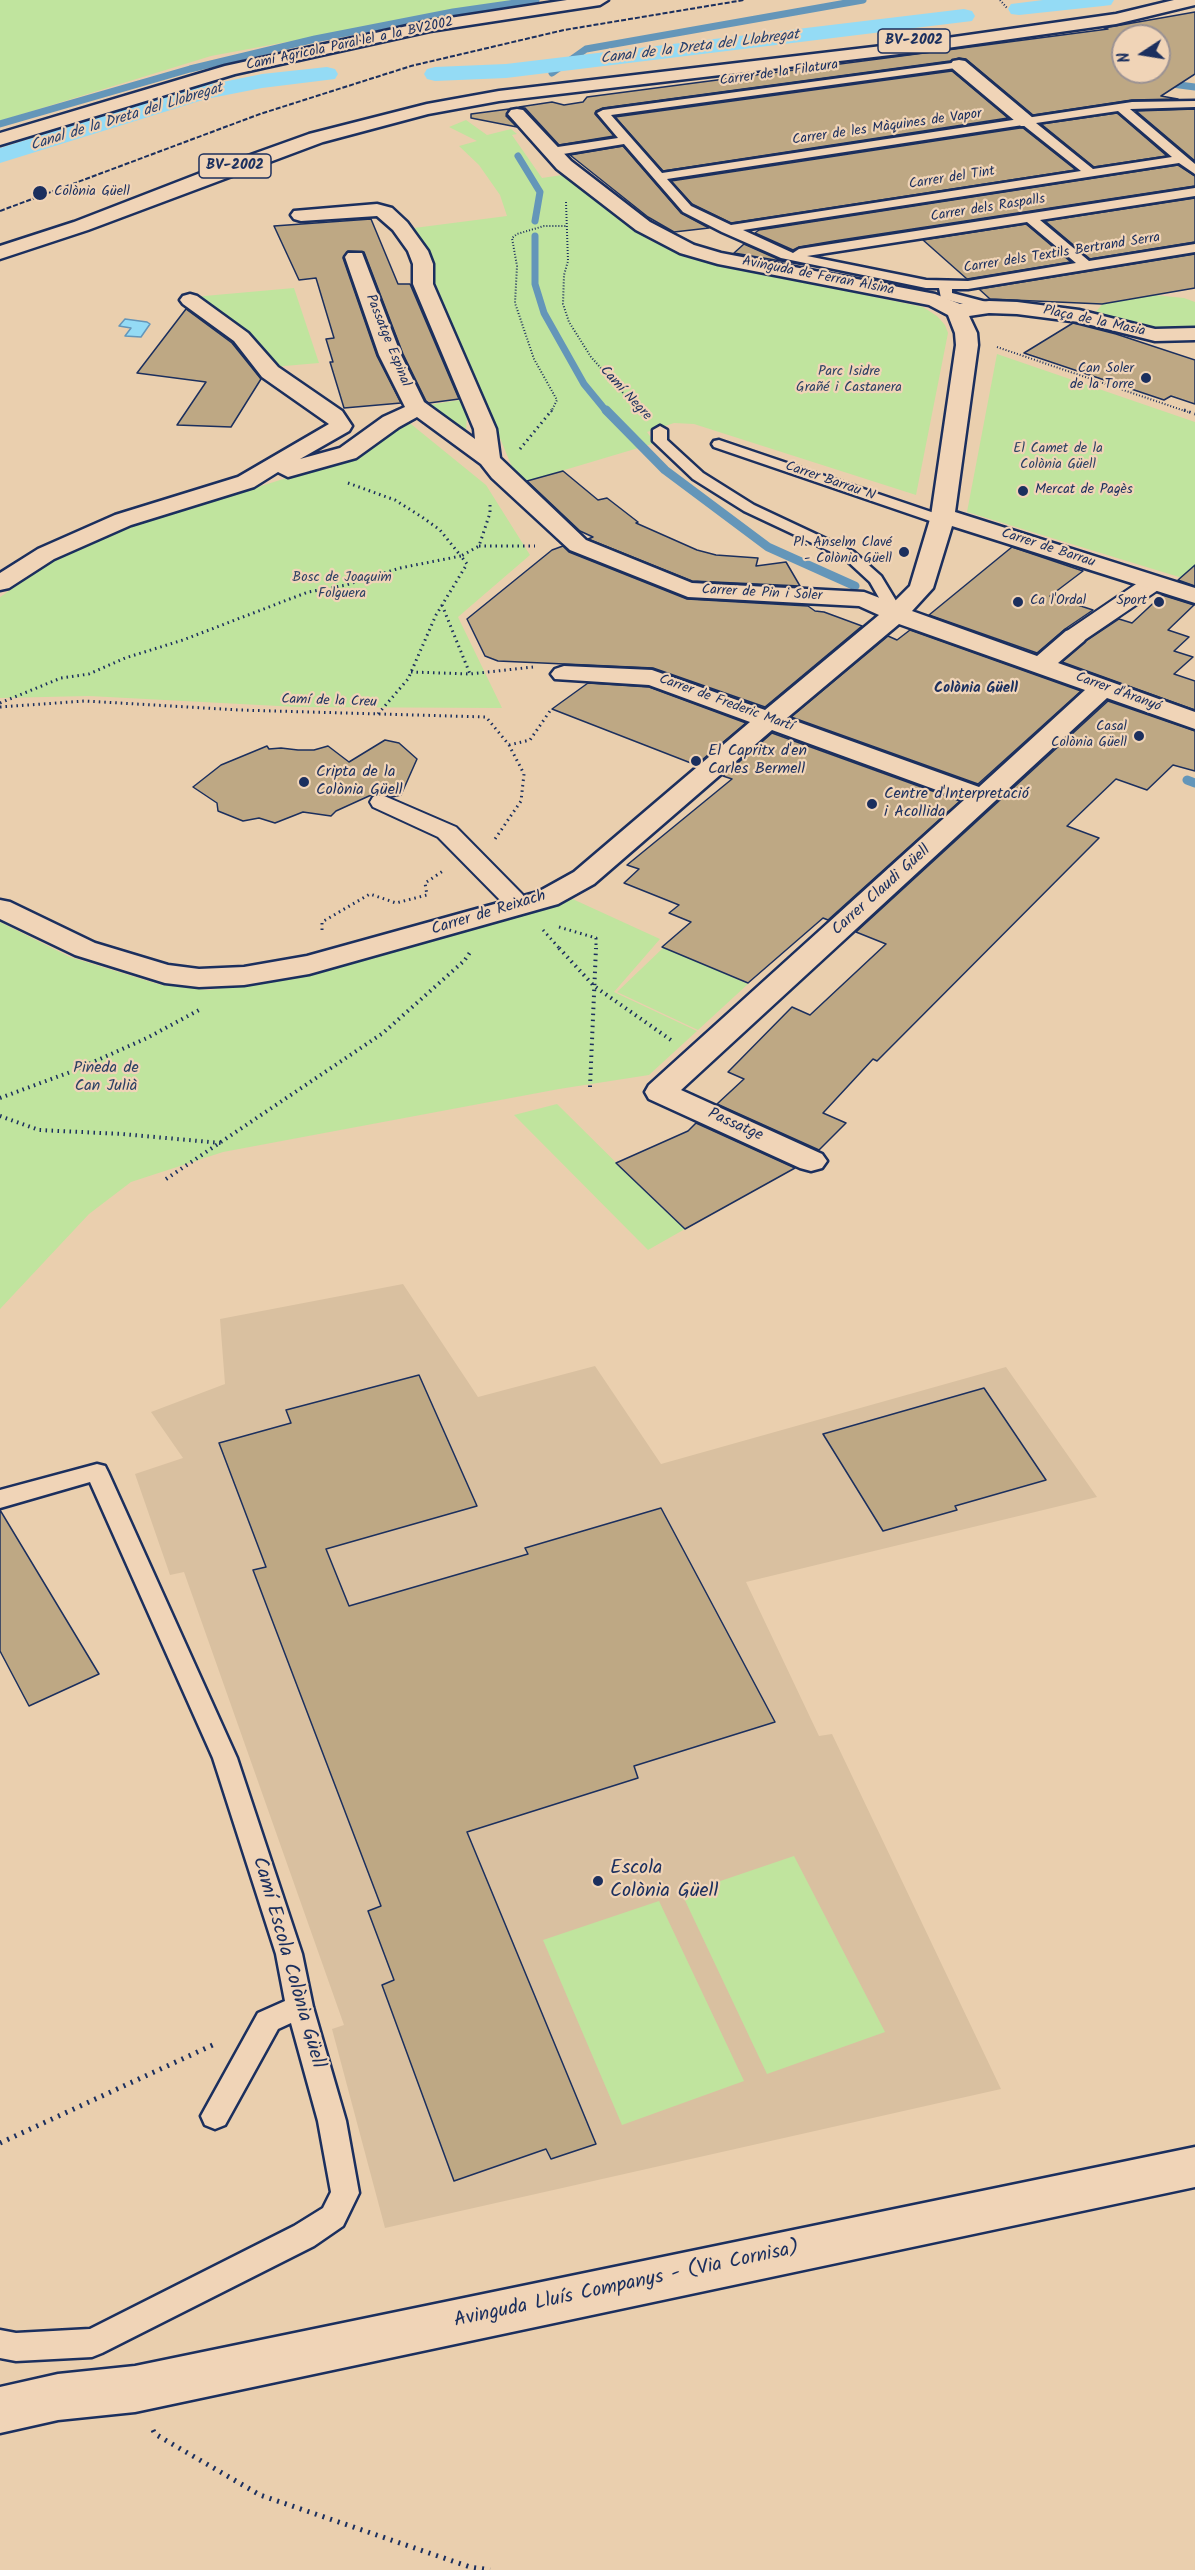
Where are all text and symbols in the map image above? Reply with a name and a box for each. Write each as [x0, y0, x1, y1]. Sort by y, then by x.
street label: Camí Agricola Paral·lel a la BV2002 [245, 15, 455, 75]
north arrow [1111, 24, 1171, 84]
water label: Canal de la Dreta del Llobregat [600, 27, 800, 69]
road number: BV-2002 [878, 29, 950, 53]
text: N [1112, 50, 1138, 65]
street label: Carrer de la Filatura [719, 57, 839, 91]
water label: Canal de la Dreta del Llobregat [29, 80, 225, 156]
street label: Carrer de les Màquines de Vapor [791, 106, 983, 150]
road number: BV-2002 [199, 154, 271, 178]
street label: Carrer del Tint [908, 164, 996, 194]
marker: Colònia Güell [31, 184, 49, 202]
place label: Colònia Güell [54, 185, 130, 201]
street label: Carrer dels Raspalls [929, 192, 1047, 226]
street label: Carrer dels Textils Bertrand Serra [963, 230, 1161, 278]
street label: Avinguda de Ferran Alsina [741, 254, 895, 300]
street label: Passatge Espinal [361, 292, 413, 390]
street label: Plaça de la Masia [1041, 303, 1147, 341]
place label: Can Soler de la Torre [1070, 362, 1134, 394]
street label: Camí Negre [596, 363, 654, 425]
park label: Parc Isidre Grañé i Castanera [796, 365, 902, 398]
marker: Can Soler de la Torre [1139, 371, 1153, 385]
park label: El Camet de la Colònia Güell [1013, 442, 1103, 474]
street label: Carrer Barrau N [783, 459, 877, 505]
place label: Mercat de Pagès [1035, 483, 1133, 499]
marker: Mercat de Pagès [1016, 484, 1030, 498]
street label: Carrer de Barrau [999, 526, 1097, 572]
place label: Pl. Anselm Clavé - Colònia Güell [793, 536, 892, 568]
marker: Pl. Anselm Clavé - Colònia Güell [897, 545, 911, 559]
park label: Bosc de Joaquim Folguera [292, 571, 392, 604]
street label: Carrer de Pin i Soler [701, 582, 823, 606]
place label: Ca l'Ordal [1030, 594, 1086, 610]
place label: Sport [1116, 594, 1147, 610]
marker: Ca l'Ordal [1011, 595, 1025, 609]
marker: Sport [1152, 595, 1166, 609]
street label: Carrer d'Aranyó [1073, 670, 1163, 716]
street label: Carrer de Frederic Martí [656, 672, 796, 736]
district label: Colònia Güell [934, 680, 1018, 698]
street label: Camí de la Creu [281, 692, 377, 712]
place label: Casal Colònia Güell [1051, 720, 1127, 752]
marker: Casal Colònia Güell [1132, 729, 1146, 743]
place label: El Capritx d'en Carles Bermell [708, 742, 807, 780]
marker: El Capritx d'en Carles Bermell [689, 754, 703, 768]
place label: Cripta de la Colònia Güell [316, 763, 403, 801]
marker: Cripta de la Colònia Güell [297, 775, 311, 789]
place label: Centre d'Interpretació i Acollida [884, 785, 1029, 823]
marker: Centre d'Interpretació i Acollida [865, 797, 879, 811]
street label: Carrer Claudi Güell [829, 842, 935, 940]
street label: Carrer de Reixach [429, 887, 549, 941]
park label: Pineda de Can Julià [73, 1059, 139, 1097]
street label: Passatge [704, 1105, 766, 1147]
street label: Camí Escola Colònia Güell [245, 1854, 329, 2072]
place label: Escola Colònia Güell [610, 1858, 718, 1905]
marker: Escola Colònia Güell [591, 1874, 605, 1888]
street label: Avinguda Lluís Companys - (Via Cornisa) [452, 2238, 802, 2334]

